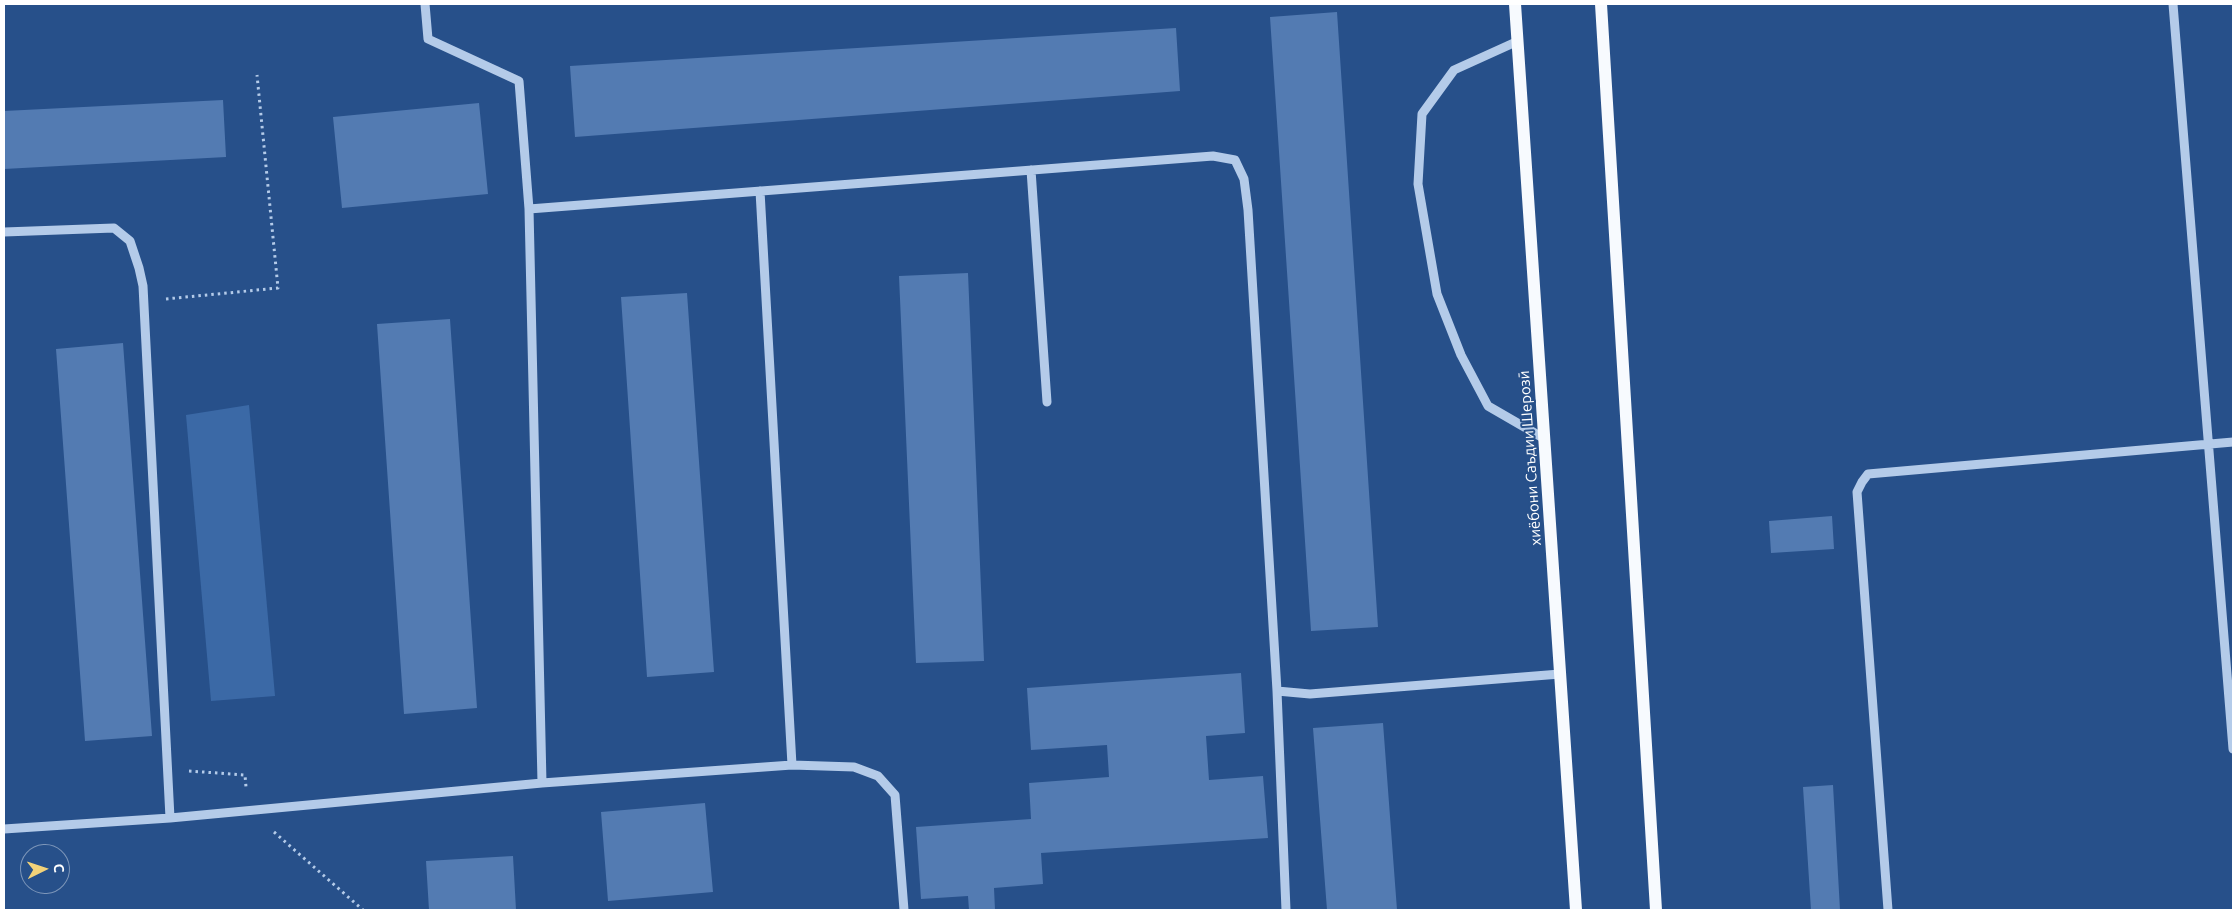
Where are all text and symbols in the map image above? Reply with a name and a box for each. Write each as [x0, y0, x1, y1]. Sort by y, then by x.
street label: хиёбони Саъдии Шерозӣ [1515, 370, 1545, 546]
north arrow [20, 844, 70, 894]
text: С [51, 863, 67, 873]

